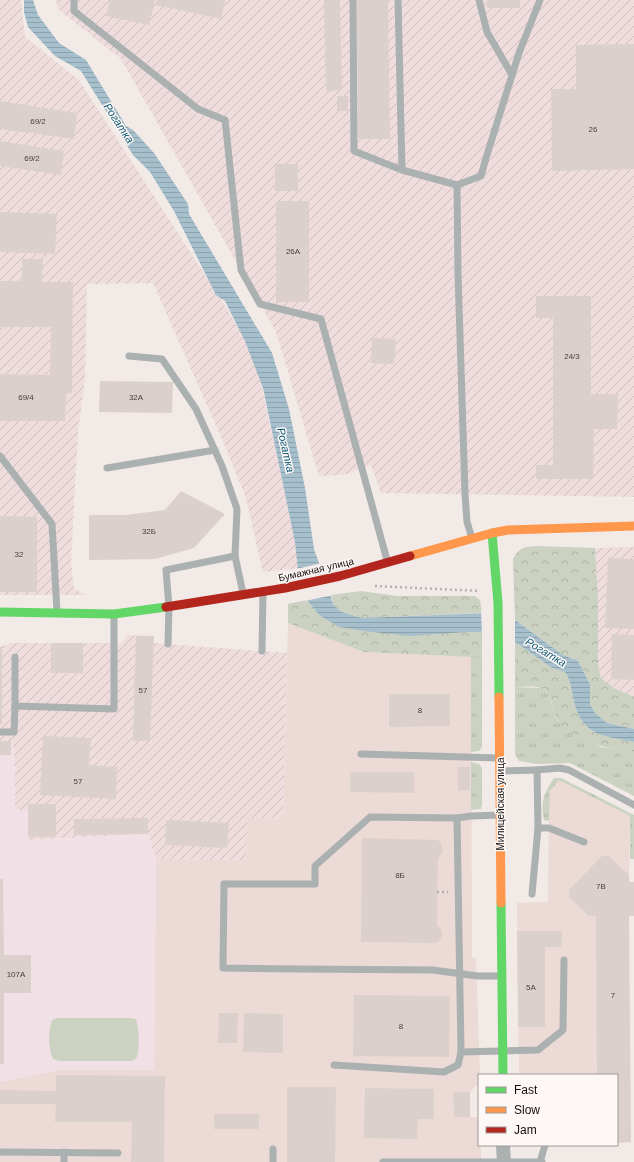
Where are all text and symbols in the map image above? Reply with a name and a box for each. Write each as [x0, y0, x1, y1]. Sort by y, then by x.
water label: Рогатка [102, 101, 136, 145]
house number: 69/2 [30, 117, 46, 126]
house number: 26 [589, 125, 598, 134]
house number: 69/2 [24, 154, 40, 163]
house number: 26А [286, 247, 301, 256]
house number: 24/3 [564, 352, 580, 361]
house number: 69/4 [18, 393, 34, 402]
house number: 32А [129, 393, 144, 402]
water label: Рогатка [275, 427, 297, 473]
house number: 32Б [142, 527, 156, 536]
house number: 32 [15, 550, 24, 559]
street label: Бумажная улица [277, 555, 355, 584]
water label: Рогатка [524, 635, 568, 669]
house number: 57 [139, 686, 148, 695]
house number: 8 [418, 706, 423, 715]
street label: Милицейская улица [495, 757, 506, 850]
house number: 57 [74, 777, 83, 786]
house number: 8Б [395, 871, 405, 880]
house number: 7В [596, 882, 606, 891]
house number: 107А [7, 970, 26, 979]
house number: 5А [526, 983, 537, 992]
house number: 7 [611, 991, 616, 1000]
house number: 8 [399, 1022, 404, 1031]
legend [478, 1074, 618, 1146]
text: Fast [514, 1083, 538, 1097]
text: Slow [514, 1103, 540, 1117]
text: Jam [514, 1123, 537, 1137]

